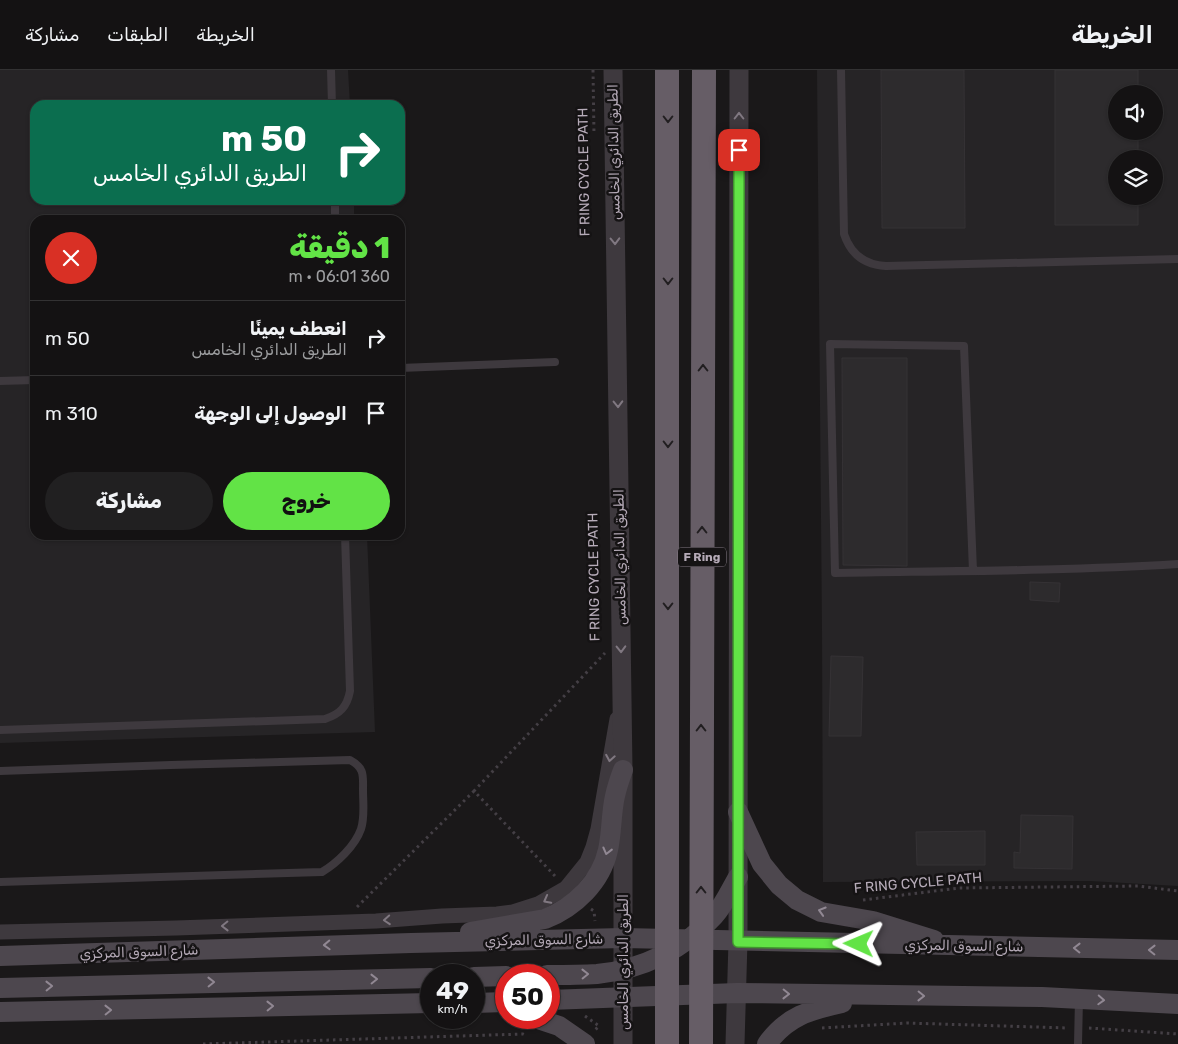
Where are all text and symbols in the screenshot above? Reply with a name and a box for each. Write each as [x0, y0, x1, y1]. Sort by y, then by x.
text: الخريطة [1072, 21, 1153, 49]
text: مشاركة [25, 24, 79, 46]
text: الطبقات [107, 24, 168, 46]
text: الخريطة [196, 24, 255, 46]
street label: الطريق الدائري الخامس [604, 84, 625, 220]
map controls [1108, 85, 1163, 205]
button: sound [1108, 85, 1163, 140]
street label: F RING CYCLE PATH [574, 107, 594, 237]
one-way arrow [734, 111, 744, 119]
one-way arrow [663, 115, 673, 123]
text: 50 m [221, 118, 307, 160]
icon: right [325, 120, 390, 185]
pin [718, 129, 760, 171]
icon: arrive [725, 136, 753, 164]
button: layers [1108, 150, 1163, 205]
text: الطريق الدائري الخامس [93, 160, 307, 187]
text: 1 دقيقة [289, 230, 390, 266]
button: close [45, 232, 97, 284]
one-way arrow [610, 238, 620, 245]
text: 360 m · 06:01 [288, 267, 390, 286]
one-way arrow [663, 278, 673, 285]
text: انعطف يمينًا [250, 317, 347, 340]
icon: right [362, 324, 390, 352]
text: 50 m [45, 327, 90, 350]
text: الطريق الدائري الخامس [191, 340, 347, 359]
one-way arrow [698, 364, 708, 372]
icon: arrive [362, 399, 390, 427]
one-way arrow [613, 400, 623, 408]
text: 310 m [45, 402, 98, 425]
text: الوصول إلى الوجهة [194, 402, 347, 425]
one-way arrow [663, 440, 673, 448]
button: مشاركة [45, 472, 213, 530]
button: خروج [223, 472, 390, 530]
street label: الطريق الدائري الخامس [610, 489, 631, 625]
street label: F RING CYCLE PATH [584, 512, 604, 642]
one-way arrow [697, 526, 707, 534]
road number: F Ring [678, 548, 726, 567]
one-way arrow [663, 602, 673, 610]
one-way arrow [616, 646, 626, 653]
one-way arrow [696, 724, 706, 732]
one-way arrow [605, 754, 615, 762]
one-way arrow [602, 847, 613, 856]
street label: F RING CYCLE PATH [853, 869, 983, 897]
one-way arrow [696, 886, 706, 894]
one-way arrow [544, 894, 553, 904]
street label: الطريق الدائري الخامس [615, 894, 633, 1030]
one-way arrow [818, 906, 826, 916]
one-way arrow [383, 914, 391, 925]
position arrow [832, 917, 884, 969]
one-way arrow [221, 921, 228, 931]
street label: شارع السوق المركزي [484, 930, 604, 952]
street label: شارع السوق المركزي [904, 936, 1024, 958]
one-way arrow [323, 940, 331, 951]
street label: شارع السوق المركزي [79, 941, 199, 965]
one-way arrow [1073, 943, 1081, 953]
one-way arrow [1148, 945, 1156, 955]
speed limit sign: 50 [495, 964, 560, 1029]
one-way arrow [582, 969, 589, 979]
one-way arrow [370, 974, 378, 984]
text: 49 [436, 976, 469, 1005]
one-way arrow [208, 977, 215, 987]
one-way arrow [45, 981, 53, 991]
one-way arrow [782, 989, 790, 999]
one-way arrow [918, 991, 926, 1001]
one-way arrow [1098, 995, 1106, 1006]
one-way arrow [267, 1001, 275, 1011]
text: km/h [438, 1002, 467, 1016]
one-way arrow [104, 1004, 112, 1015]

